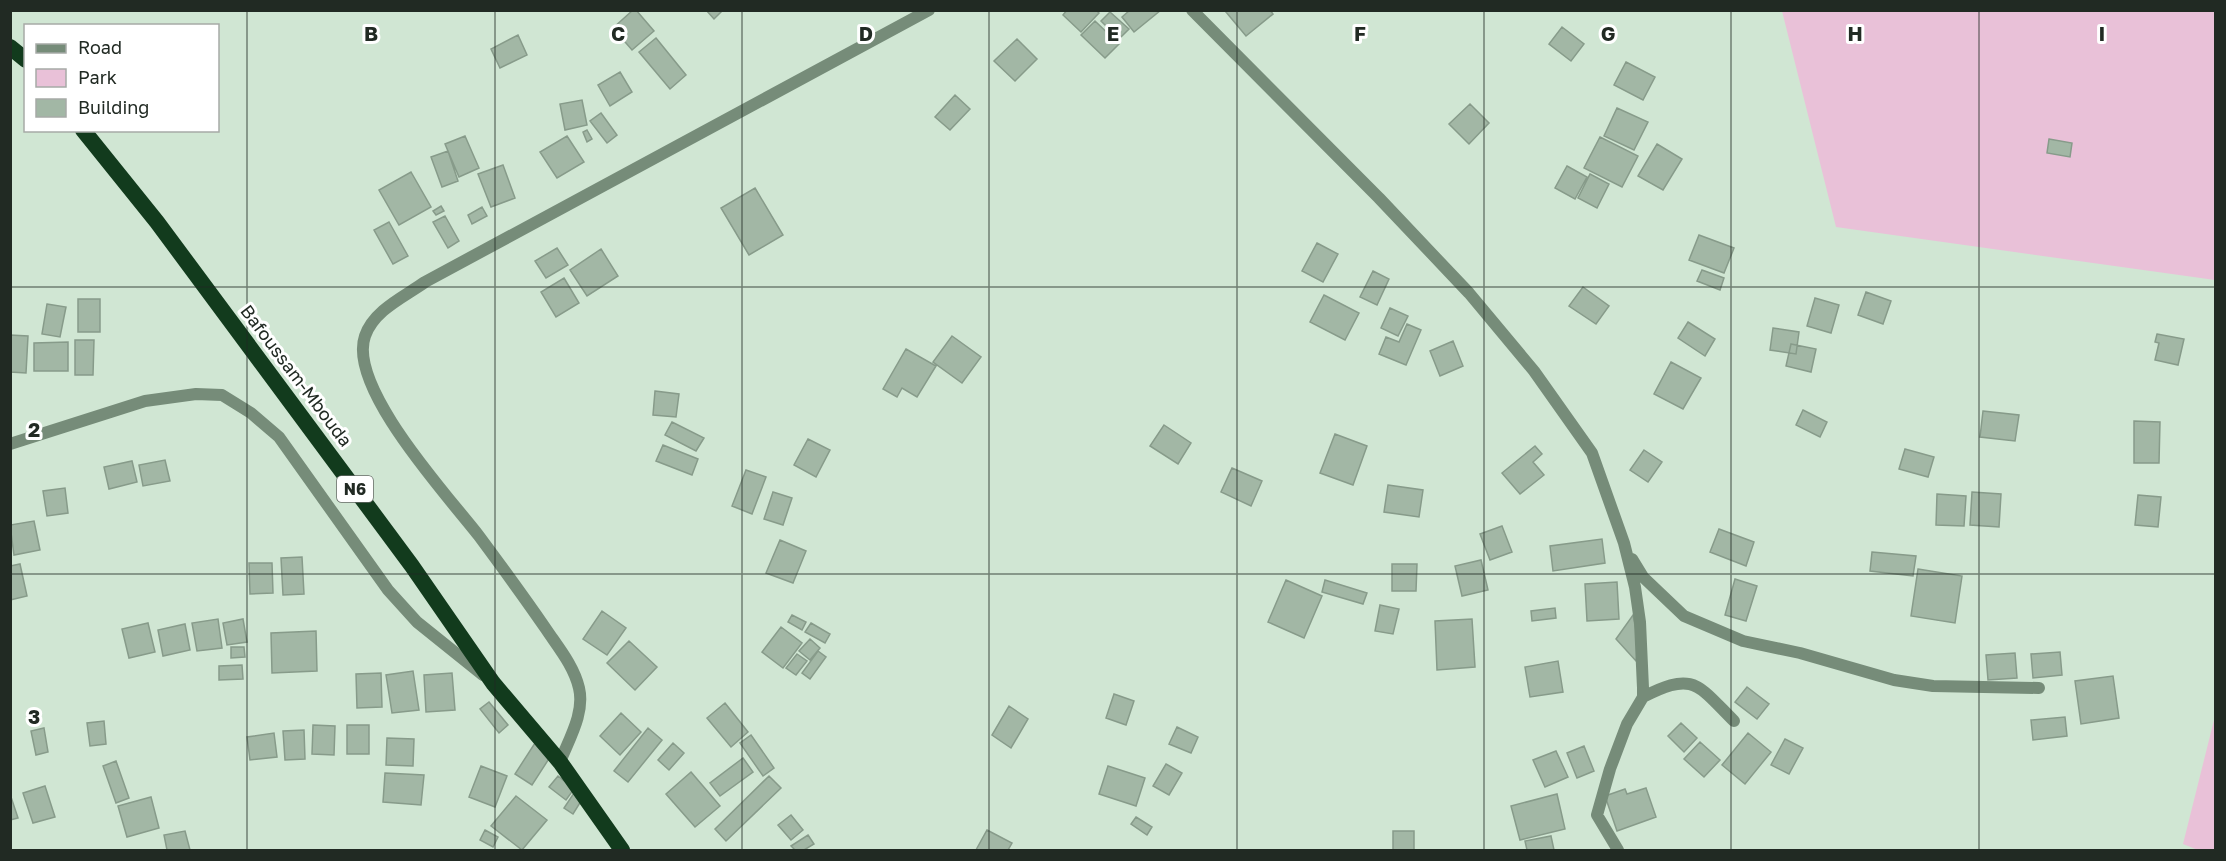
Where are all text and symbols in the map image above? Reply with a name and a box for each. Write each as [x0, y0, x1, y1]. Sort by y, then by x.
text: B [364, 21, 378, 45]
text: C [611, 21, 625, 45]
text: D [859, 21, 873, 45]
text: E [1107, 21, 1119, 45]
text: F [1354, 21, 1366, 45]
text: G [1601, 21, 1615, 45]
text: H [1847, 21, 1863, 45]
text: I [2099, 21, 2105, 45]
legend [24, 24, 219, 132]
text: Road [78, 36, 122, 58]
text: Park [78, 66, 117, 88]
text: Building [78, 96, 149, 118]
street label: Bafoussam-Mbouda [236, 300, 357, 451]
text: 2 [28, 417, 40, 441]
road number: N6 [337, 476, 373, 502]
text: 3 [28, 704, 40, 728]

